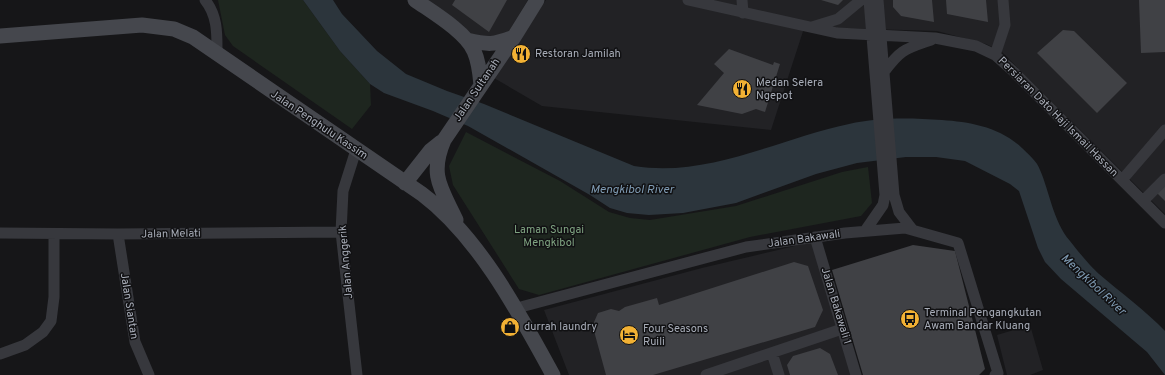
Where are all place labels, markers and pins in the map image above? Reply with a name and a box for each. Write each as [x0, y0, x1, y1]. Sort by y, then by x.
restaurant icon: Restoran Jamilah [510, 43, 532, 65]
place label: Restoran Jamilah [535, 47, 621, 61]
place label: Medan Selera Ngepot [756, 76, 823, 103]
restaurant icon: Medan Selera Ngepot [731, 78, 753, 100]
place label: Terminal Pengangkutan Awam Bandar Kluang [924, 306, 1041, 333]
bus stop icon: Terminal Pengangkutan Awam Bandar Kluang [899, 308, 921, 330]
shop icon: durrah laundry [499, 316, 521, 338]
place label: durrah laundry [524, 320, 597, 334]
place label: Four Seasons Ruili [643, 322, 708, 349]
hotel icon: Four Seasons Ruili [618, 324, 640, 346]

